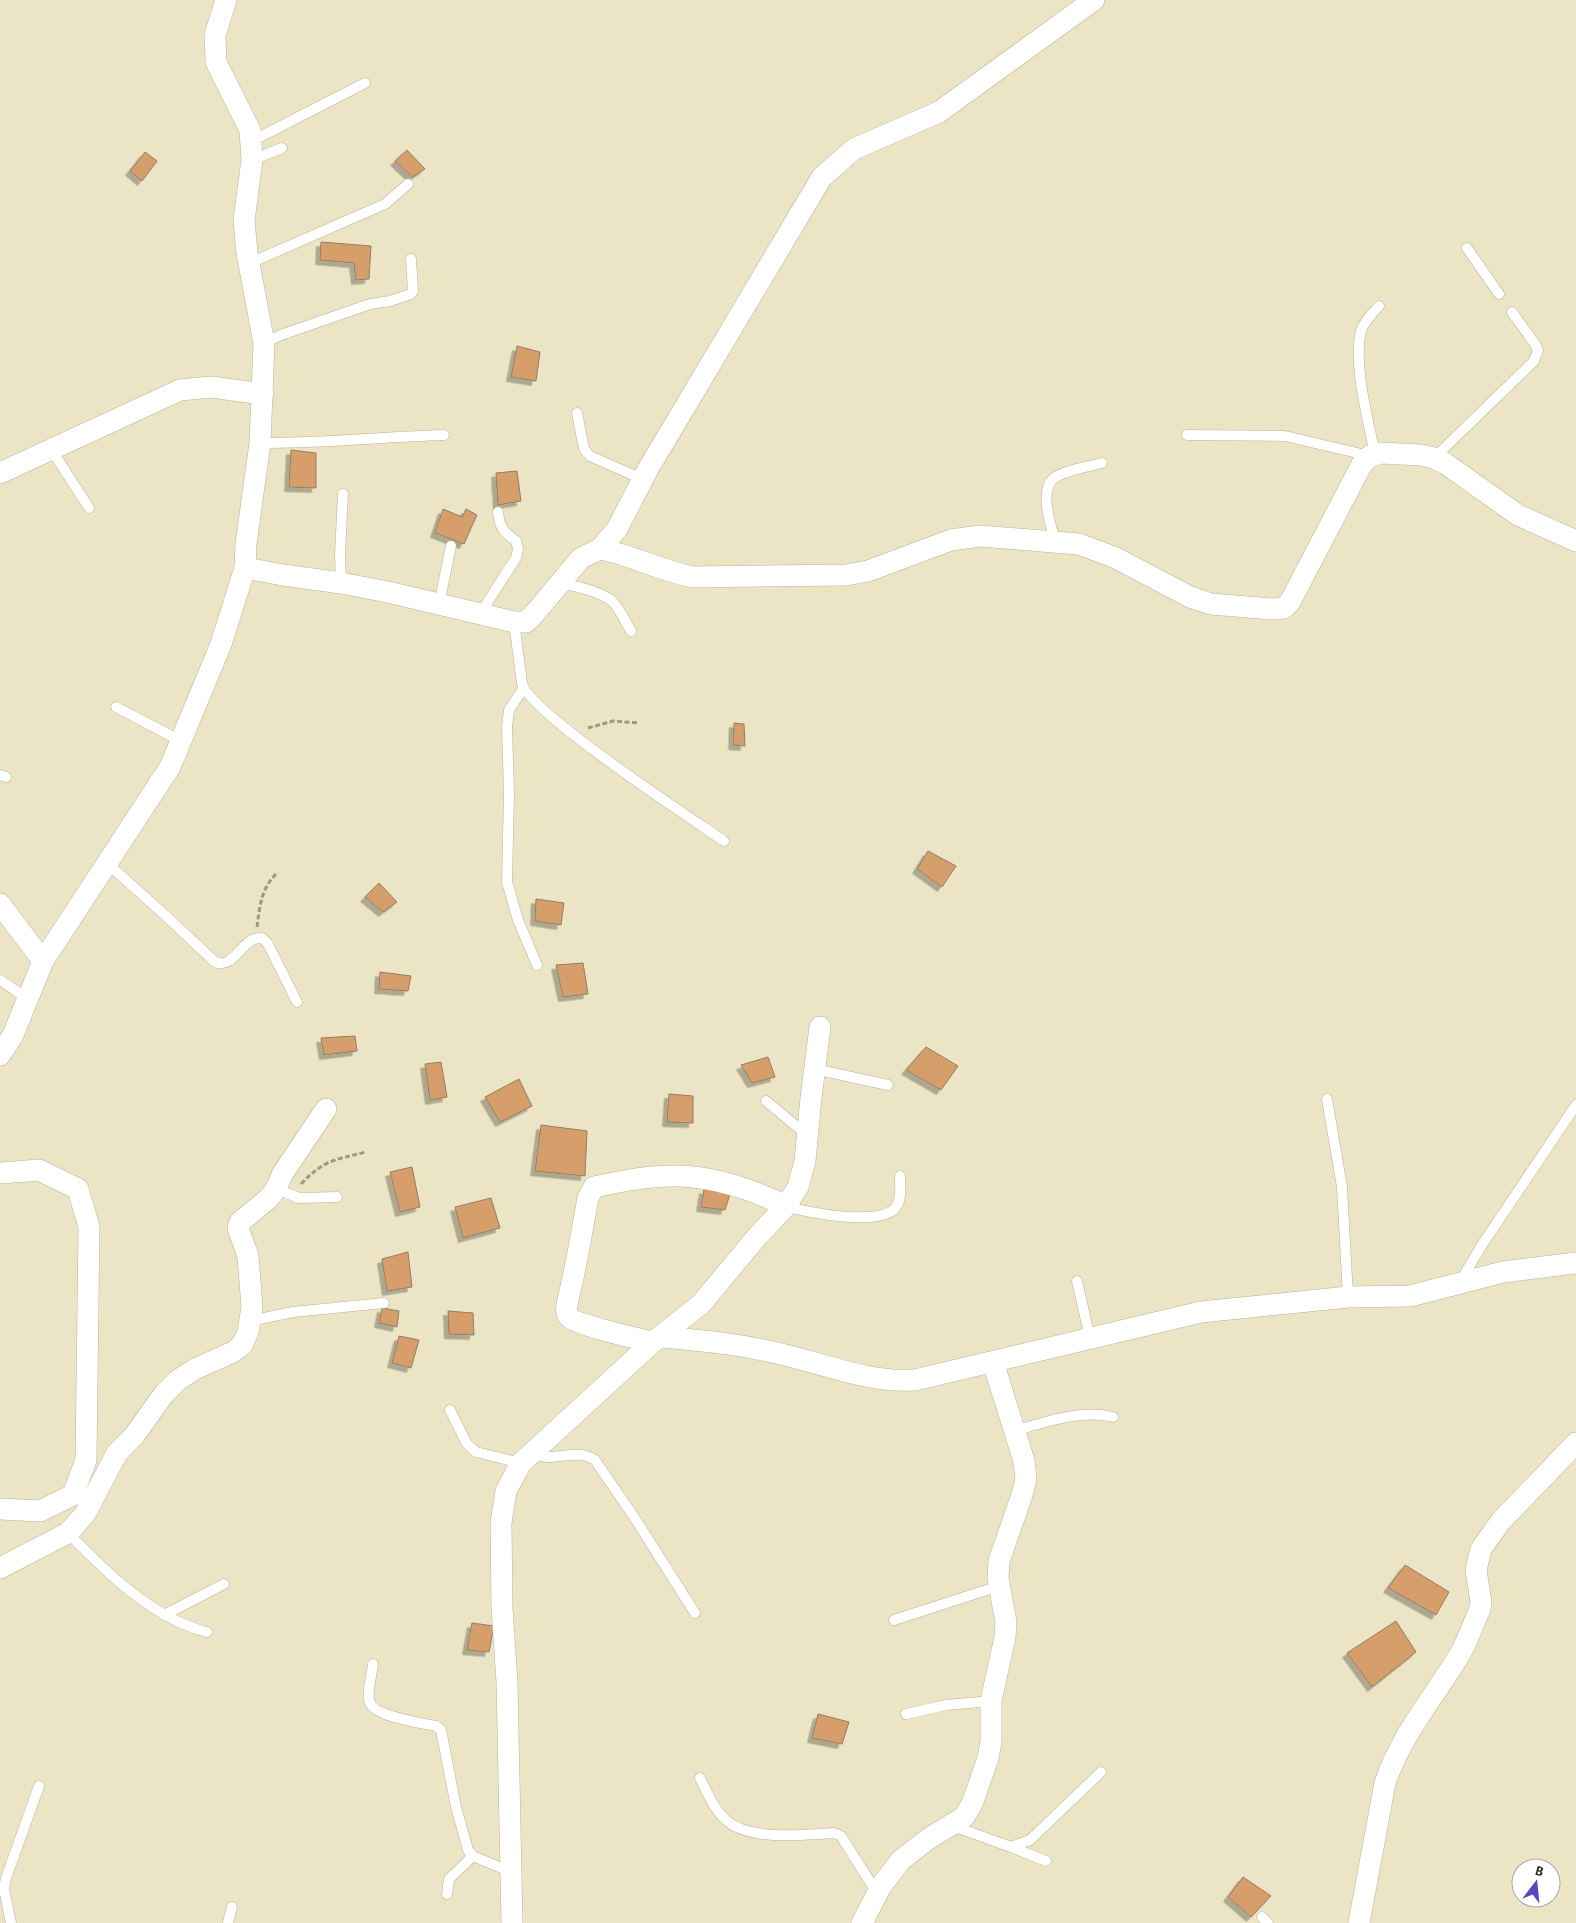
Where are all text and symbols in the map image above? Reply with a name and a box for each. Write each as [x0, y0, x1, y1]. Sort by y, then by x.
north arrow [1511, 1858, 1561, 1908]
text: B [1533, 1864, 1545, 1879]

